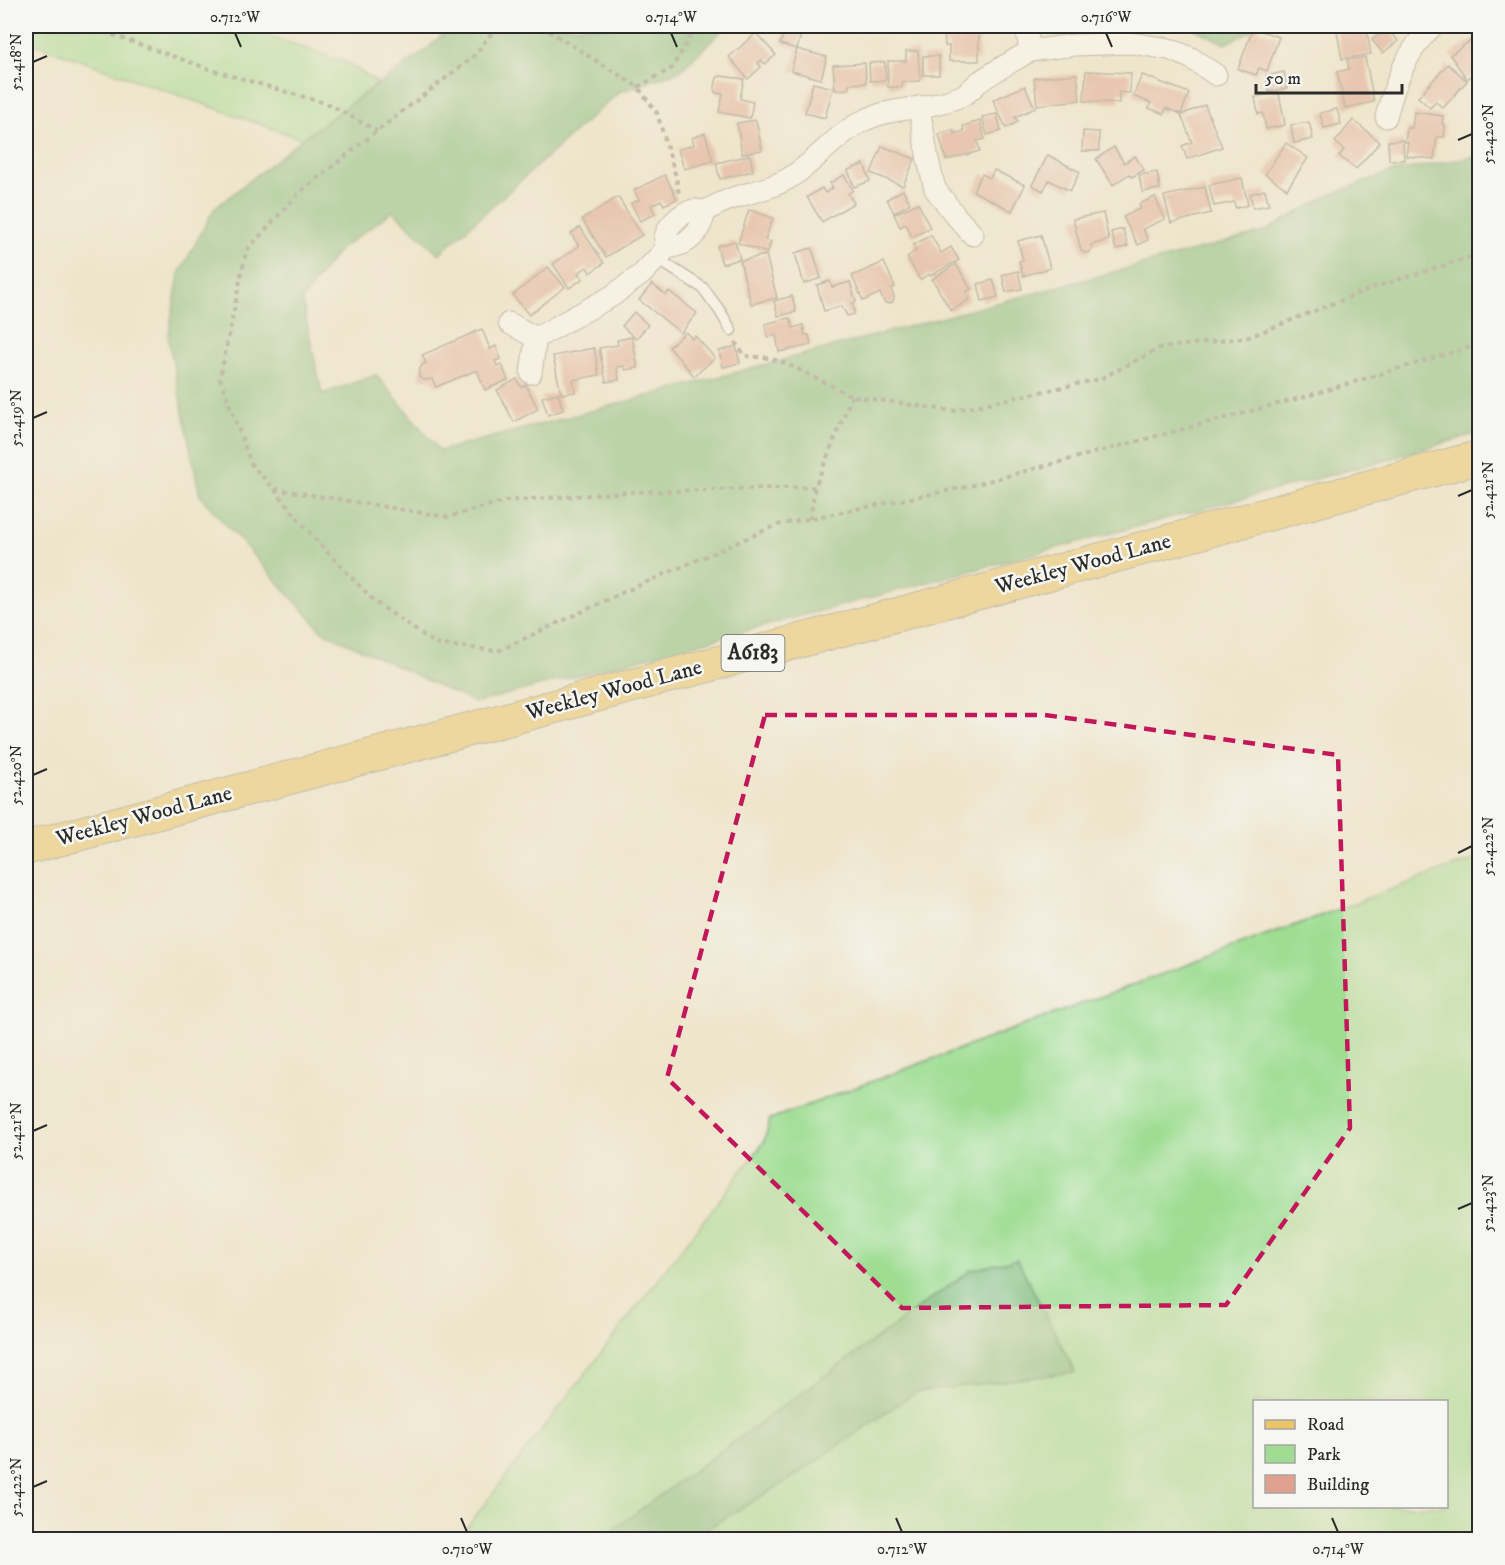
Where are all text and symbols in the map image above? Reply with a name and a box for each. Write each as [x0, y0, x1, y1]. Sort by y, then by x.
text: 0.712°W [210, 8, 260, 27]
text: 0.714°W [645, 8, 697, 27]
text: 0.716°W [1081, 8, 1131, 27]
text: 52.418°N [7, 33, 26, 91]
scale bar [1256, 57, 1402, 95]
text: 50 m [1265, 68, 1301, 90]
text: 52.420°N [1479, 104, 1498, 164]
text: 52.419°N [7, 389, 26, 447]
text: 52.421°N [1479, 461, 1498, 519]
street label: Weekley Wood Lane [991, 528, 1174, 601]
road number: A6183 [722, 635, 784, 671]
street label: Weekley Wood Lane [522, 654, 705, 727]
text: 52.420°N [7, 745, 26, 805]
street label: Weekley Wood Lane [52, 780, 235, 853]
text: 52.422°N [1479, 816, 1498, 876]
text: 52.421°N [7, 1102, 26, 1160]
text: 52.423°N [1479, 1174, 1498, 1232]
legend [1253, 1400, 1448, 1508]
text: Road [1307, 1414, 1344, 1436]
text: Park [1307, 1444, 1341, 1466]
text: 52.422°N [7, 1457, 26, 1517]
text: Building [1307, 1474, 1369, 1496]
text: 0.710°W [442, 1540, 493, 1559]
text: 0.712°W [877, 1540, 927, 1559]
text: 0.714°W [1312, 1540, 1364, 1559]

